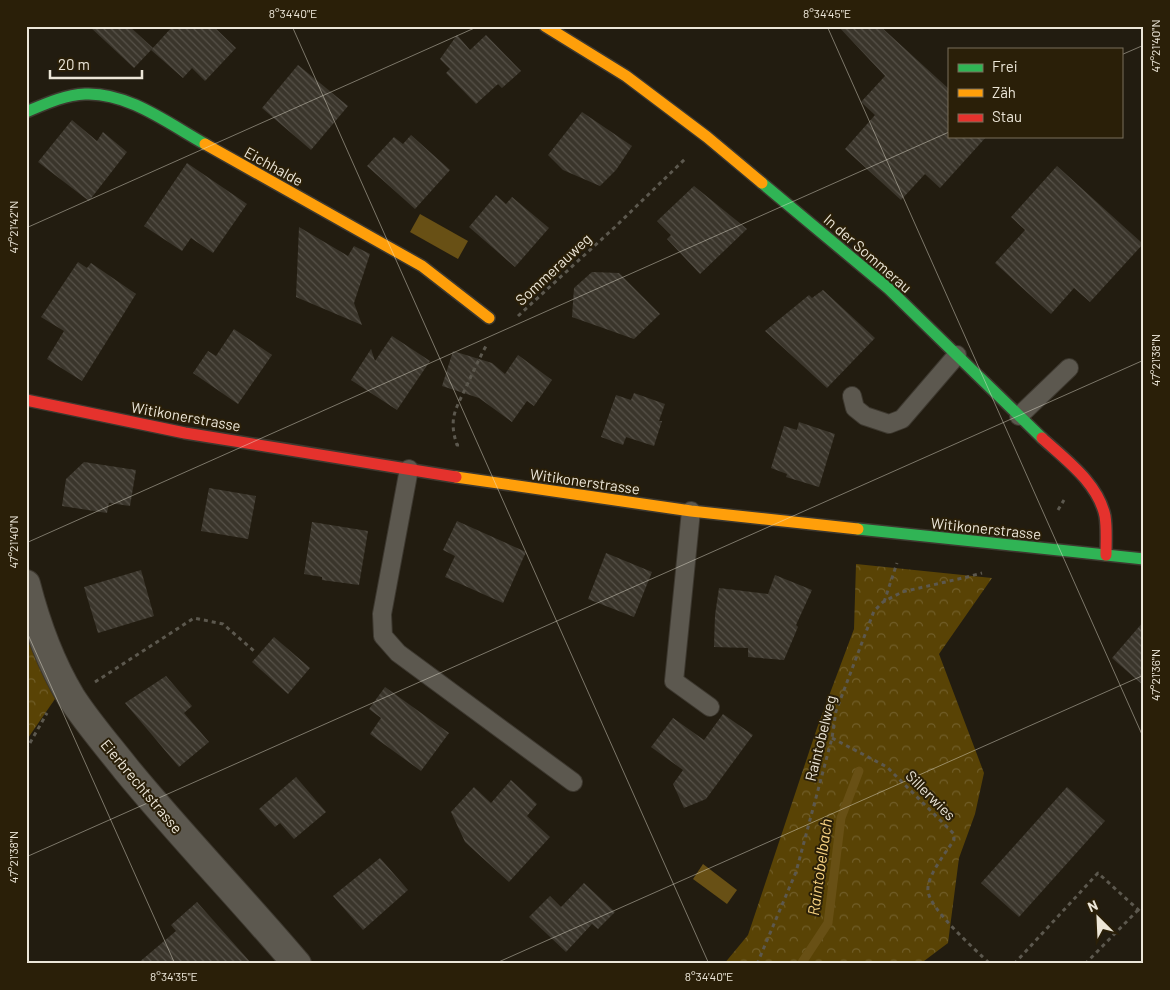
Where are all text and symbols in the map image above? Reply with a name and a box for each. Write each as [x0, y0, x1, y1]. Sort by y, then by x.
text: 8°34'40"E [269, 6, 317, 20]
text: 8°34'45"E [803, 6, 851, 20]
text: 47°21'40"N [1148, 19, 1162, 73]
scale bar [50, 48, 142, 80]
legend [948, 48, 1122, 138]
text: 20 m [58, 55, 90, 73]
text: Frei [992, 57, 1018, 75]
text: Zäh [992, 83, 1016, 101]
text: Stau [992, 107, 1022, 125]
street label: Eichhalde [242, 143, 306, 189]
text: 47°21'42"N [6, 201, 20, 253]
street label: In der Sommerau [820, 210, 916, 296]
street label: Sommerauweg [511, 229, 595, 309]
text: 47°21'38"N [1148, 334, 1162, 386]
street label: Witikonerstrasse [130, 397, 242, 435]
street label: Witikonerstrasse [529, 464, 641, 498]
street label: Witikonerstrasse [930, 513, 1042, 543]
text: 47°21'40"N [6, 515, 20, 569]
text: 47°21'36"N [1148, 649, 1162, 701]
street label: Raintobelweg [801, 693, 839, 783]
street label: Eierbrechtstrasse [97, 735, 187, 837]
street label: Sillerwies [902, 766, 960, 824]
water label: Raintobelbach [803, 817, 835, 917]
text: 47°21'38"N [6, 831, 20, 883]
north arrow [1072, 892, 1122, 942]
text: N [1085, 896, 1100, 915]
text: 8°34'35"E [150, 969, 198, 983]
text: 8°34'40"E [685, 969, 733, 983]

